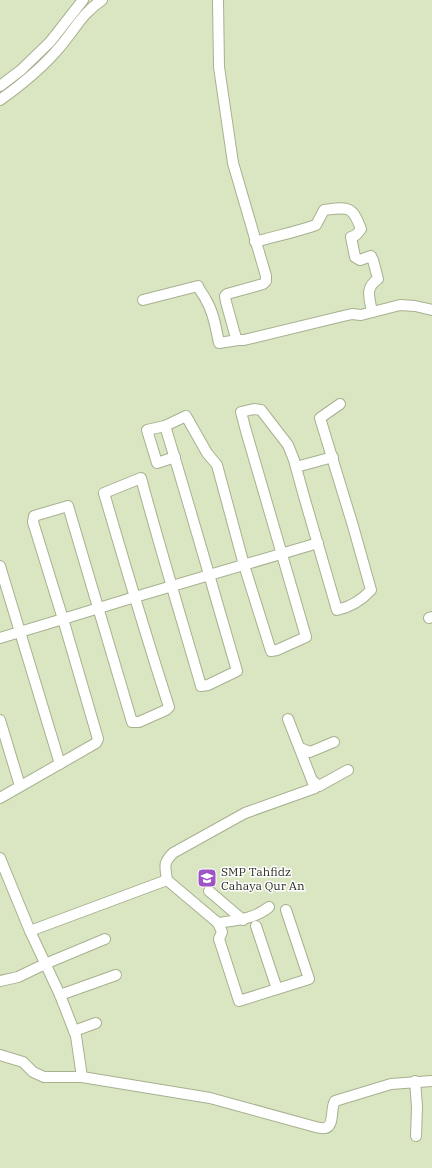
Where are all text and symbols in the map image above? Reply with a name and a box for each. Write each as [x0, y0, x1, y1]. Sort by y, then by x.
place label: SMP Tahfidz Cahaya Qur An [221, 864, 305, 893]
school or university icon: SMP Tahfidz Cahaya Qur An [196, 867, 218, 889]

